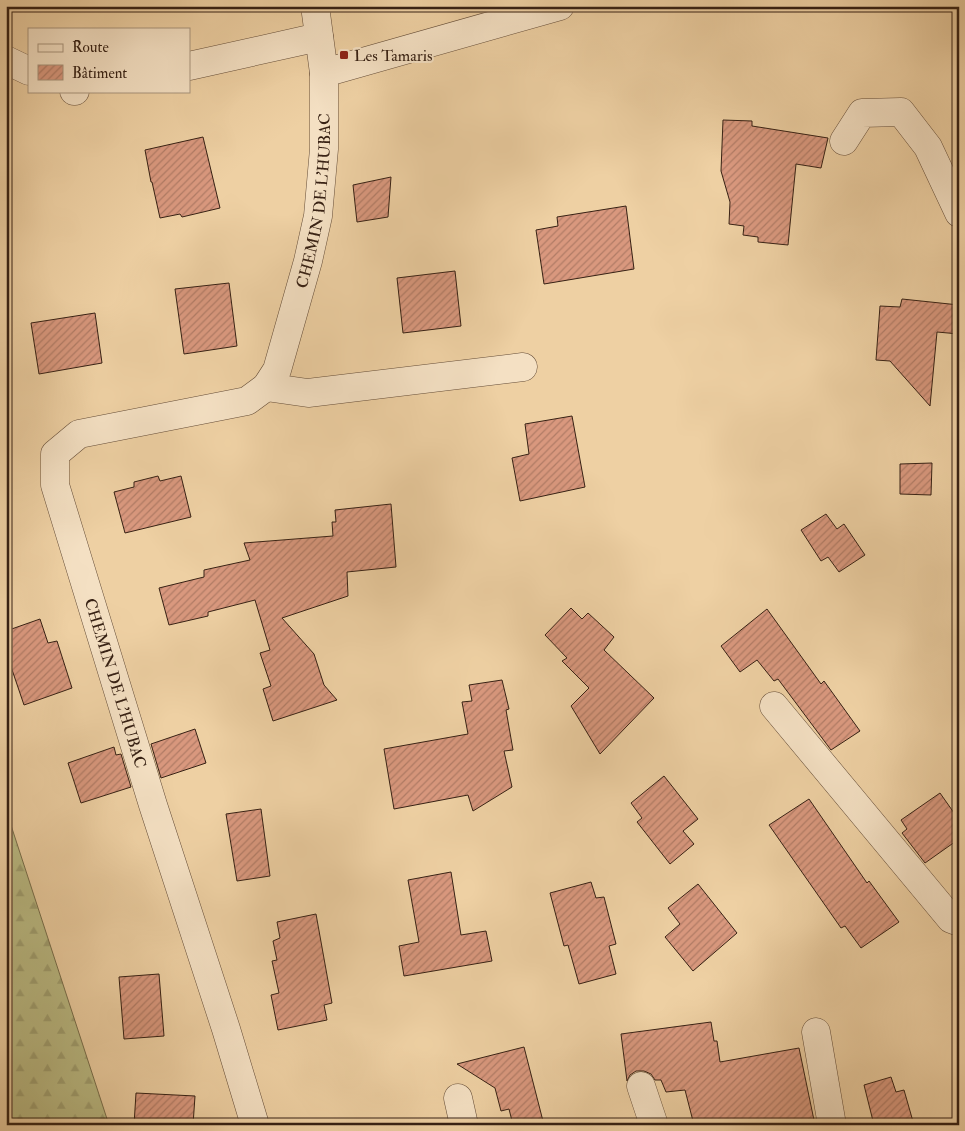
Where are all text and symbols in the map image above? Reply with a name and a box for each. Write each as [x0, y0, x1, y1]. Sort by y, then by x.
legend [28, 28, 190, 92]
text: Route [72, 38, 109, 57]
place label: Les Tamaris [354, 46, 433, 66]
marker: Les Tamaris [338, 49, 350, 61]
text: Bâtiment [72, 64, 127, 83]
street label: CHEMIN DE L'HUBAC [292, 113, 335, 290]
street label: CHEMIN DE L'HUBAC [80, 596, 150, 771]

